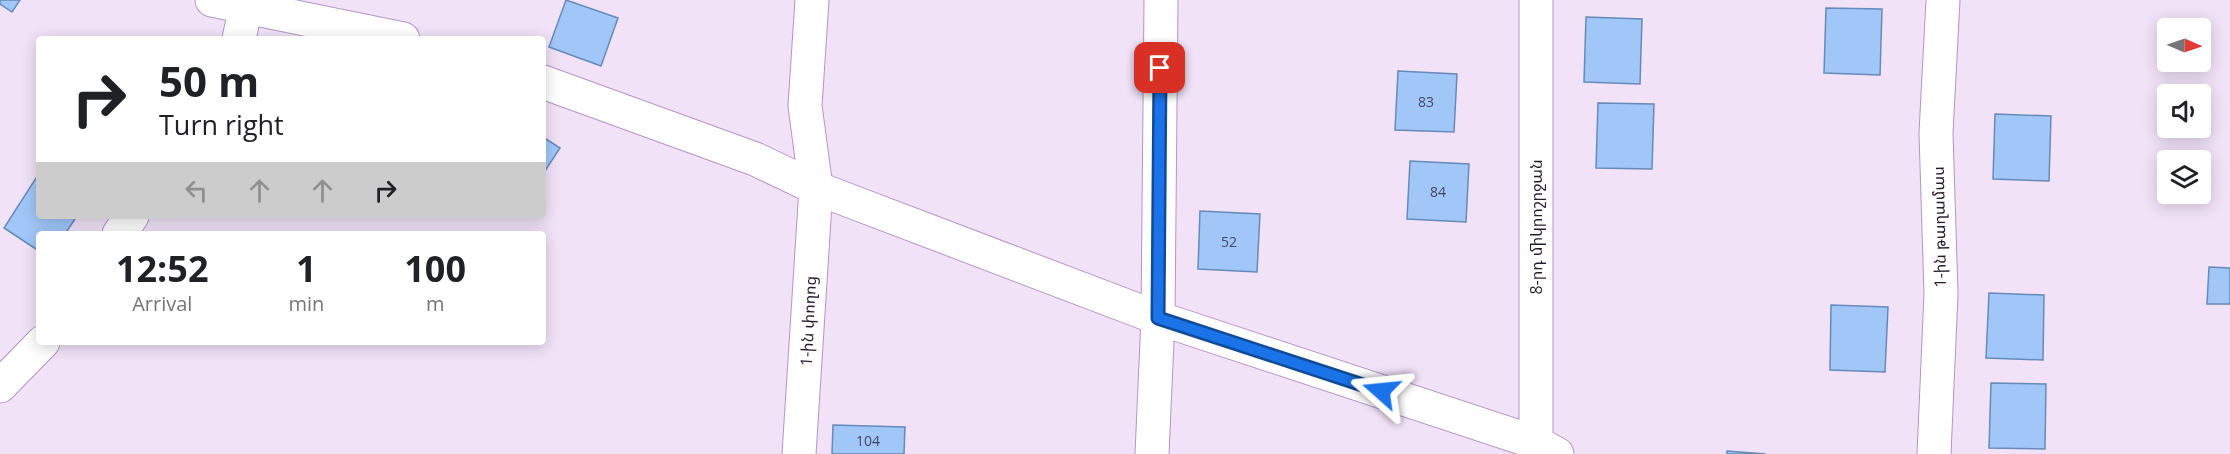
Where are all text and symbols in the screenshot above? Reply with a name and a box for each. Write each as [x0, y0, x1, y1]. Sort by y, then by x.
north arrow [2157, 18, 2211, 72]
map controls [2157, 18, 2211, 204]
pin [1134, 42, 1185, 93]
icon: arrive [1143, 51, 1176, 84]
text: 50 m [159, 52, 259, 109]
icon: right [60, 60, 138, 138]
button: sound [2157, 84, 2211, 138]
house number: 83 [1418, 92, 1434, 111]
text: Turn right [159, 106, 284, 143]
button: layers [2157, 150, 2211, 204]
street label: 8-րդ միկրոշրջան [1525, 159, 1547, 295]
street label: 1-ին թաղամաս [1927, 166, 1951, 288]
icon: left [180, 174, 213, 207]
icon: ahead [243, 174, 276, 207]
icon: ahead [306, 174, 339, 207]
icon: right [369, 174, 402, 207]
house number: 84 [1430, 182, 1446, 201]
house number: 52 [1221, 232, 1237, 251]
text: 12:52 [116, 244, 209, 293]
text: 1 [296, 244, 317, 293]
text: 100 [404, 244, 466, 293]
street label: 1-ին փողոց [795, 275, 821, 367]
text: Arrival [132, 290, 192, 317]
text: min [288, 290, 324, 317]
text: m [426, 290, 444, 317]
position arrow [1349, 359, 1413, 423]
house number: 104 [856, 431, 880, 450]

